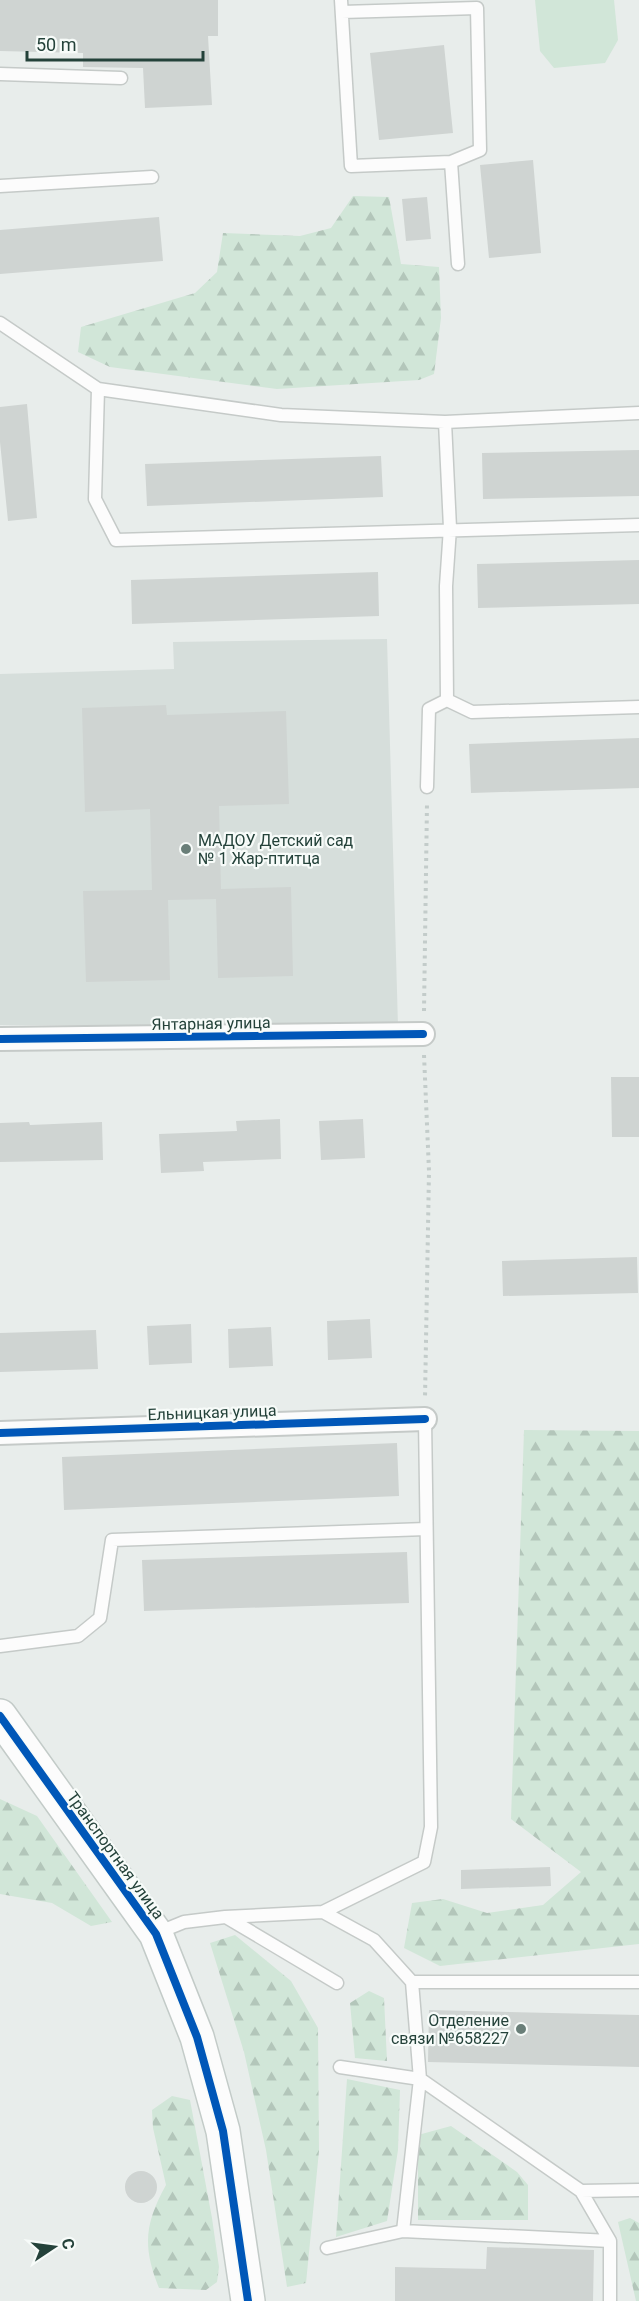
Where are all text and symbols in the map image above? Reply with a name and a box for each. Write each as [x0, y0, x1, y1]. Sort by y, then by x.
scale bar [27, 24, 202, 62]
text: 50 m [36, 34, 76, 55]
place label: МАДОУ Детский сад № 1 Жар-птитца [198, 831, 354, 868]
marker: МАДОУ Детский сад № 1 Жар-птитца [179, 842, 193, 856]
street label: Янтарная улица [151, 1013, 271, 1034]
street label: Ельницкая улица [147, 1401, 277, 1424]
street label: Транспортная улица [63, 1788, 168, 1923]
place label: Отделение связи №658227 [391, 2011, 509, 2048]
marker: Отделение связи №658227 [514, 2022, 528, 2036]
north arrow [24, 2217, 84, 2277]
text: С [58, 2237, 79, 2251]

